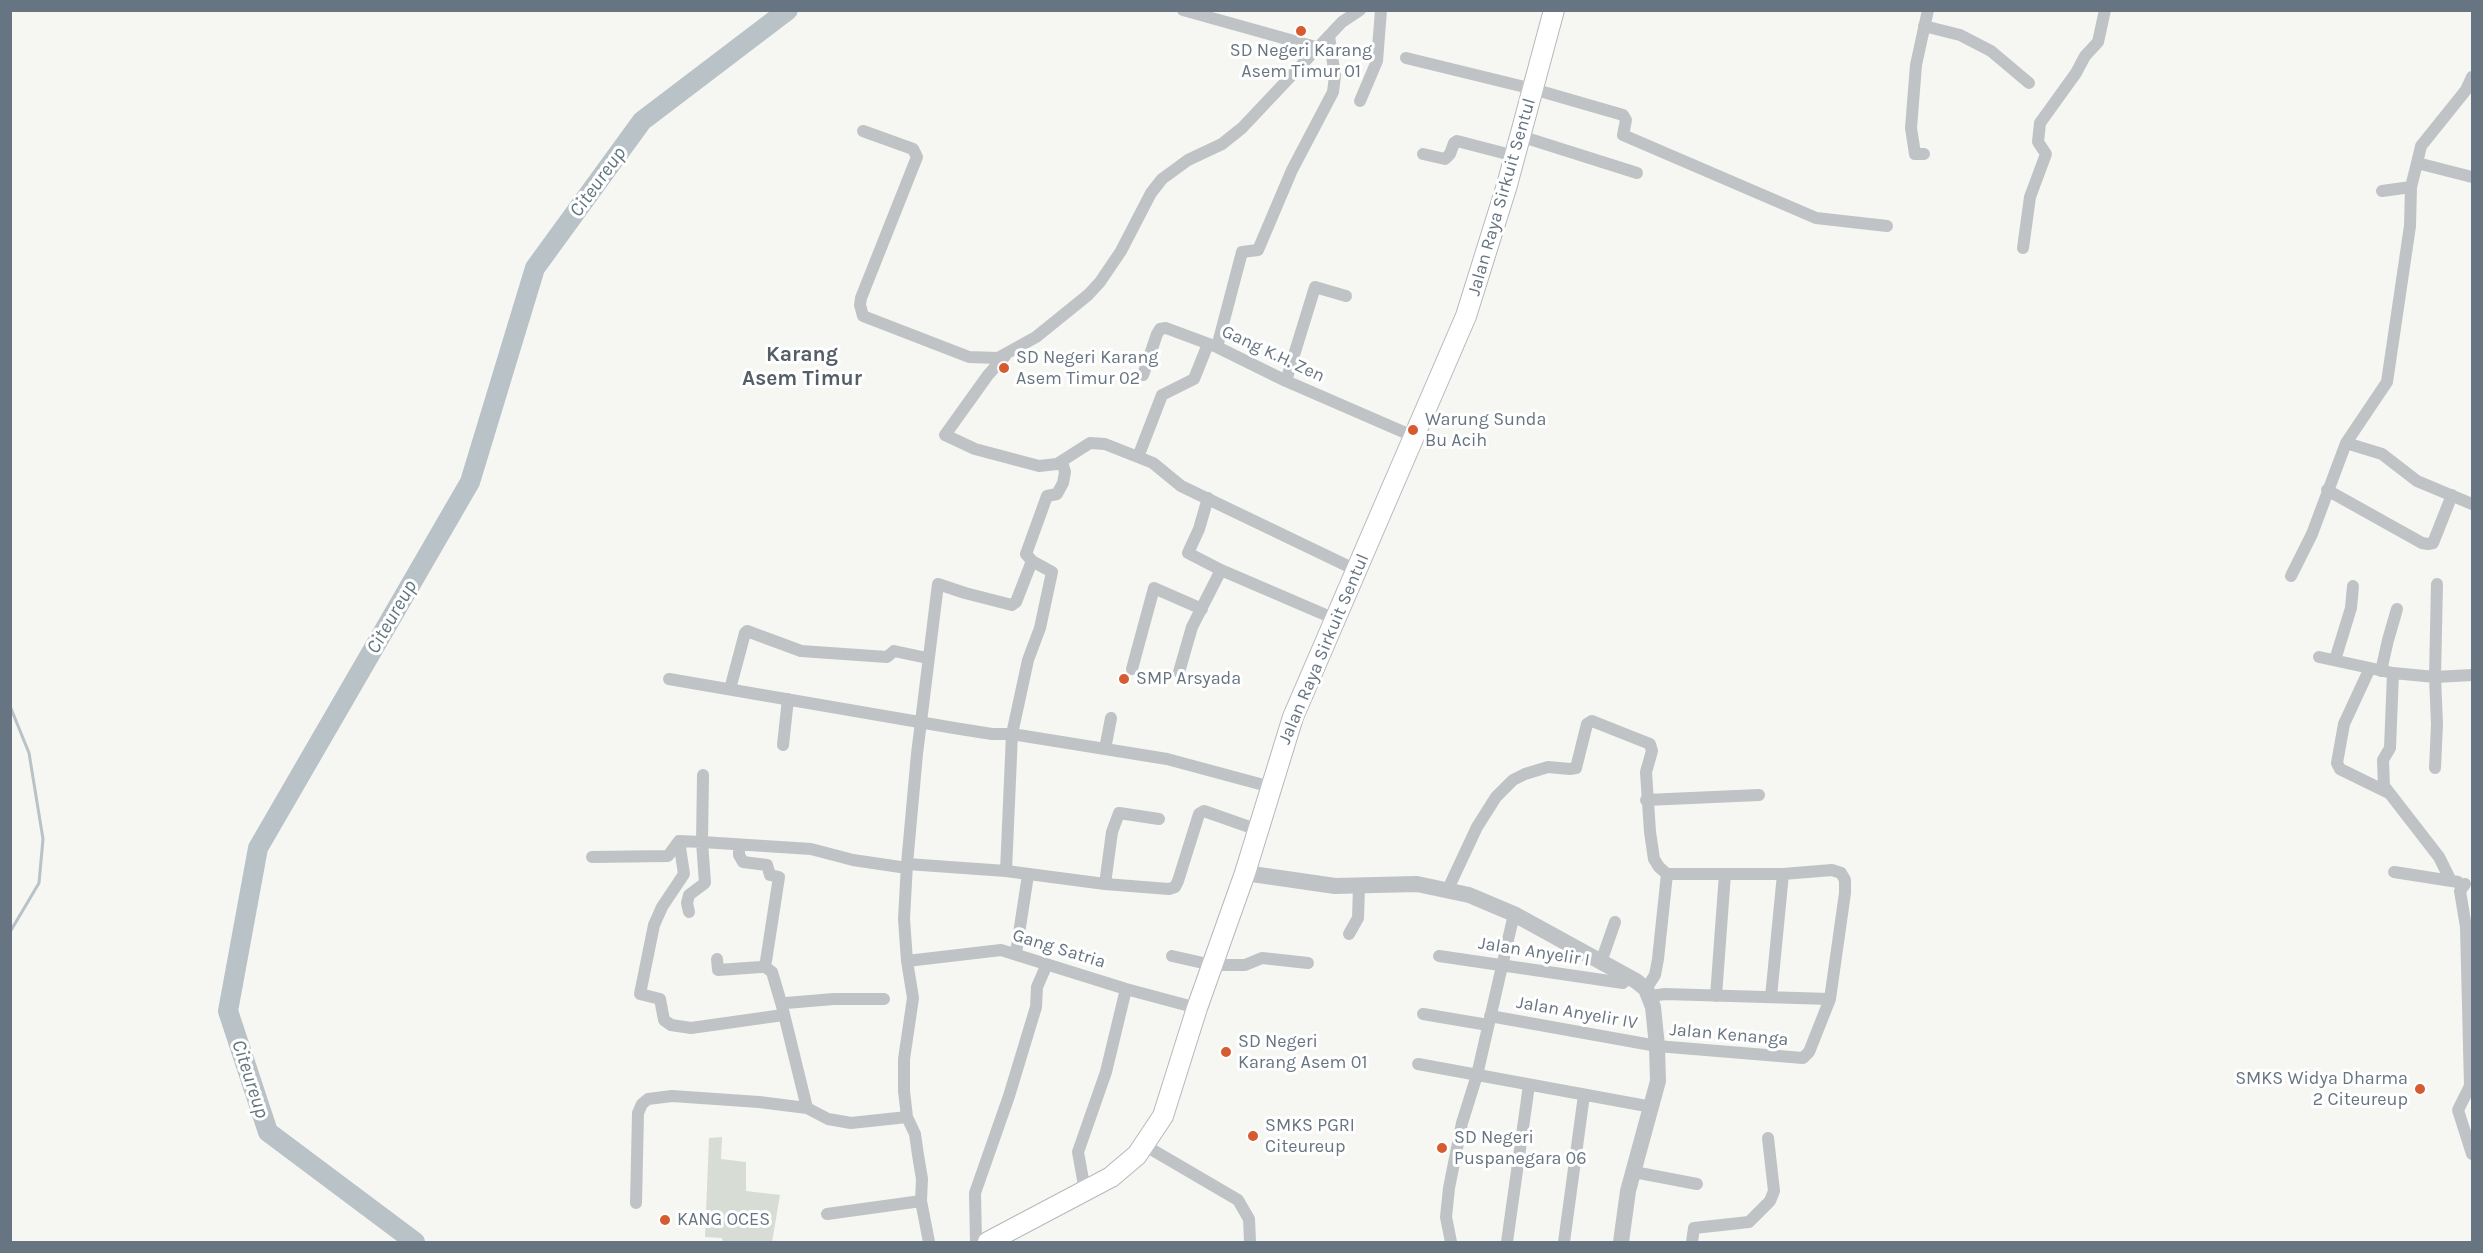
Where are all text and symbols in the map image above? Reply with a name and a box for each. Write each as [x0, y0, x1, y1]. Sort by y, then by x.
marker: SD Negeri Karang Asem Timur 01 [1294, 24, 1308, 38]
place label: SD Negeri Karang Asem Timur 01 [1230, 40, 1372, 82]
street label: Jalan Raya Sirkuit Sentul [1463, 96, 1541, 298]
water label: Citeureup [564, 142, 632, 222]
street label: Gang K.H. Zen [1218, 321, 1328, 387]
district label: Karang Asem Timur [742, 342, 862, 392]
place label: SD Negeri Karang Asem Timur 02 [1016, 347, 1158, 389]
marker: SD Negeri Karang Asem Timur 02 [997, 361, 1011, 375]
place label: Warung Sunda Bu Acih [1425, 409, 1546, 452]
marker: Warung Sunda Bu Acih [1406, 423, 1420, 437]
street label: Jalan Raya Sirkuit Sentul [1274, 551, 1374, 747]
water label: Citeureup [361, 576, 423, 658]
place label: SMP Arsyada [1136, 668, 1241, 690]
marker: SMP Arsyada [1117, 672, 1131, 686]
street label: Gang Satria [1010, 925, 1108, 973]
street label: Jalan Anyelir I [1477, 933, 1591, 971]
street label: Jalan Anyelir IV [1515, 992, 1639, 1034]
street label: Jalan Kenanga [1669, 1019, 1789, 1051]
place label: SD Negeri Karang Asem 01 [1238, 1031, 1367, 1074]
water label: Citeureup [226, 1037, 274, 1121]
marker: SD Negeri Karang Asem 01 [1219, 1045, 1233, 1059]
place label: SMKS Widya Dharma 2 Citeureup [2235, 1068, 2408, 1110]
marker: SMKS Widya Dharma 2 Citeureup [2413, 1082, 2427, 1096]
place label: SMKS PGRI Citeureup [1265, 1115, 1355, 1158]
place label: SD Negeri Puspanegara 06 [1454, 1127, 1587, 1170]
marker: SMKS PGRI Citeureup [1246, 1129, 1260, 1143]
marker: SD Negeri Puspanegara 06 [1435, 1141, 1449, 1155]
place label: KANG OCES [677, 1209, 770, 1231]
marker: KANG OCES [658, 1213, 672, 1227]

